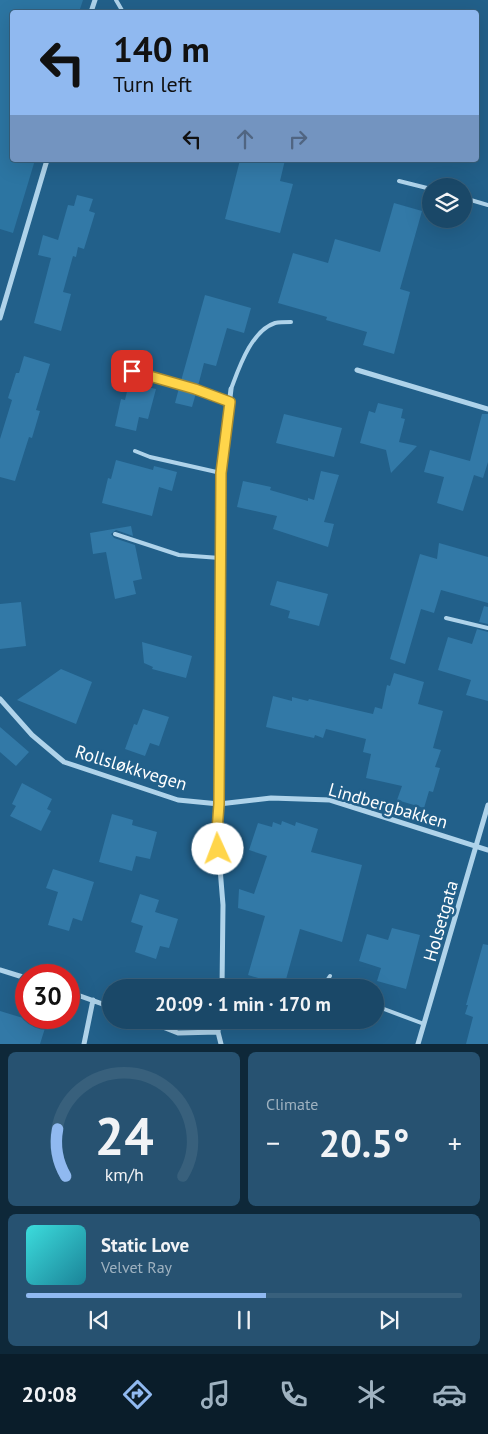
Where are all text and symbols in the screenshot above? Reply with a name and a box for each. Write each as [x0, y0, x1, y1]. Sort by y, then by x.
text: 140 m [113, 26, 210, 72]
icon: left [30, 30, 95, 95]
text: Turn left [113, 70, 192, 98]
icon: left [178, 125, 206, 153]
icon: ahead [231, 125, 259, 153]
icon: right [284, 125, 312, 153]
map controls [422, 178, 472, 228]
button: layers [422, 178, 472, 228]
pin [111, 350, 153, 392]
icon: arrive [118, 357, 146, 385]
street label: Rollsløkkvegen [72, 740, 190, 795]
street label: Lindbergbakken [326, 778, 450, 834]
position arrow [191, 822, 243, 874]
street label: Holsetgata [418, 878, 463, 964]
speed limit sign: 30 [15, 964, 80, 1029]
text: 20:09 · 1 min · 170 m [155, 992, 331, 1016]
text: Climate [266, 1094, 318, 1114]
text: 24 [95, 1102, 153, 1169]
text: 20.5° [319, 1118, 409, 1167]
text: − [266, 1124, 280, 1161]
text: + [448, 1124, 462, 1161]
text: km/h [104, 1163, 144, 1186]
text: Static Love [101, 1233, 189, 1257]
text: Velvet Ray [101, 1257, 172, 1277]
icon: previous [85, 1306, 113, 1334]
icon: pause [230, 1306, 258, 1334]
icon: next [375, 1306, 403, 1334]
icon: directions [120, 1377, 155, 1412]
icon: music [198, 1377, 233, 1412]
icon: phone [276, 1377, 311, 1412]
icon: climate [354, 1377, 389, 1412]
icon: car [432, 1377, 467, 1412]
text: 20:08 [21, 1380, 77, 1408]

